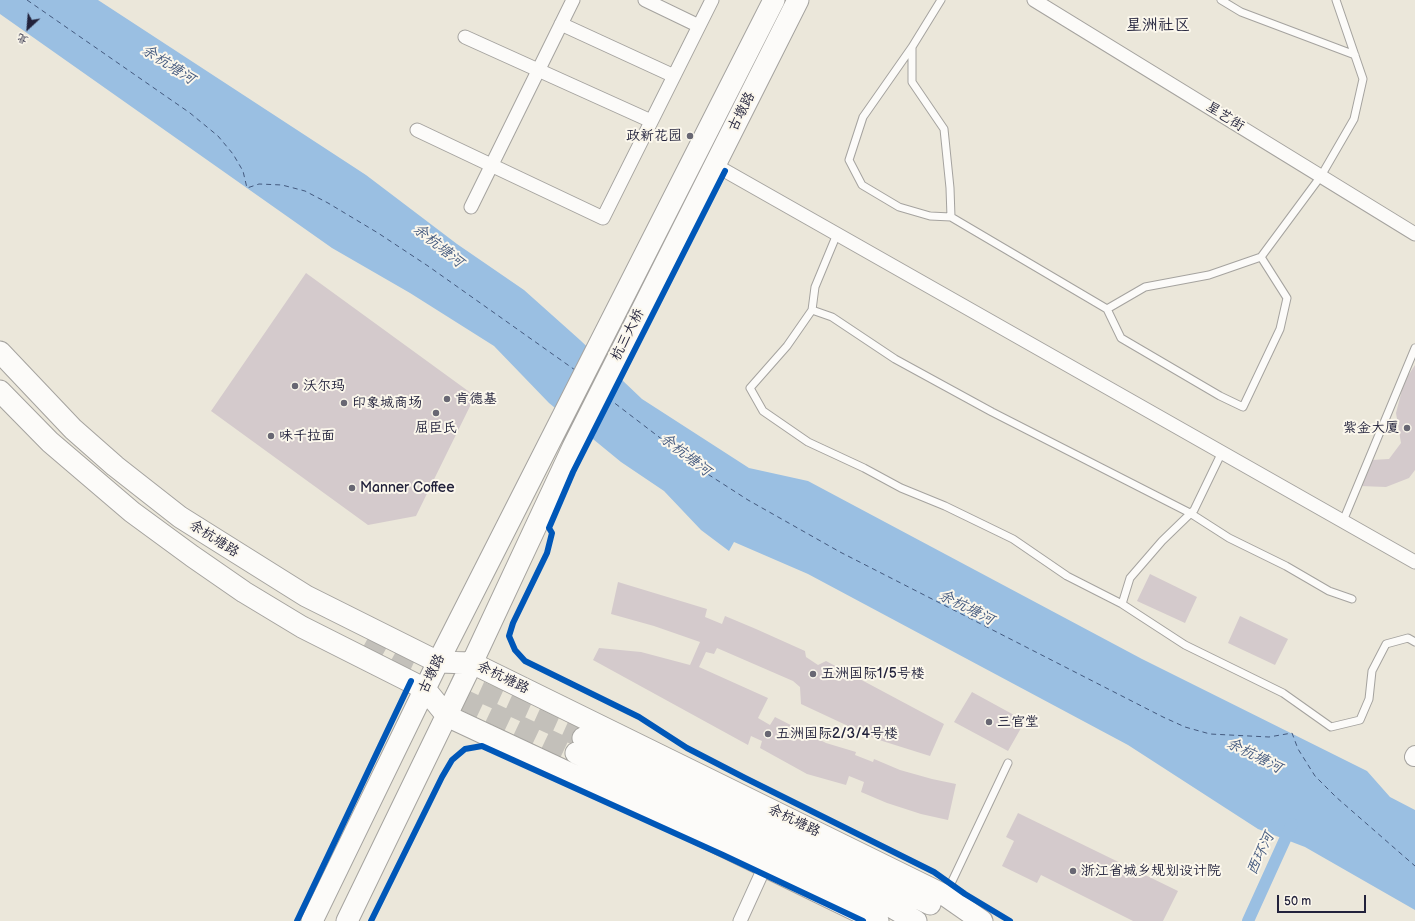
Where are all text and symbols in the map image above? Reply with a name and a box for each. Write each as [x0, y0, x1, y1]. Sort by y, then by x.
north arrow [8, 8, 48, 48]
district label: 星洲社区 [1126, 16, 1190, 36]
text: 北 [15, 31, 30, 47]
water label: 余杭塘河 [138, 41, 198, 89]
street label: 古墩路 [725, 89, 759, 135]
street label: 星艺街 [1203, 99, 1247, 135]
place label: 政新花园 [626, 128, 682, 144]
marker: 政新花园 [685, 131, 695, 141]
water label: 余杭塘河 [409, 220, 467, 272]
street label: 杭三大桥 [608, 306, 648, 364]
place label: 沃尔玛 [303, 378, 345, 394]
marker: 沃尔玛 [290, 381, 300, 391]
place label: 肯德基 [455, 391, 497, 407]
marker: 肯德基 [442, 394, 452, 404]
place label: 印象城商场 [352, 395, 422, 411]
marker: 印象城商场 [339, 398, 349, 408]
marker: 屈臣氏 [431, 408, 441, 418]
place label: 屈臣氏 [415, 420, 457, 436]
place label: 紫金大厦 [1343, 420, 1399, 436]
marker: 紫金大厦 [1402, 423, 1412, 433]
place label: 味千拉面 [279, 428, 335, 444]
water label: 余杭塘河 [656, 429, 714, 481]
marker: 味千拉面 [266, 431, 276, 441]
place label: Manner Coffee [360, 480, 454, 496]
marker: Manner Coffee [347, 483, 357, 493]
street label: 余杭塘路 [186, 517, 242, 561]
water label: 余杭塘河 [935, 586, 997, 630]
street label: 古墩路 [415, 651, 449, 697]
street label: 余杭塘路 [474, 658, 532, 698]
place label: 五洲国际1/5号楼 [821, 666, 925, 682]
marker: 五洲国际1/5号楼 [808, 669, 818, 679]
place label: 三官堂 [997, 714, 1039, 730]
marker: 三官堂 [984, 717, 994, 727]
place label: 五洲国际2/3/4号楼 [776, 726, 898, 742]
marker: 五洲国际2/3/4号楼 [763, 729, 773, 739]
water label: 余杭塘河 [1223, 734, 1285, 778]
street label: 余杭塘路 [765, 801, 823, 841]
water label: 西环河 [1243, 830, 1279, 878]
place label: 浙江省城乡规划设计院 [1081, 863, 1221, 879]
marker: 浙江省城乡规划设计院 [1068, 866, 1078, 876]
scale bar [1279, 887, 1368, 913]
text: 50 m [1284, 894, 1311, 909]

